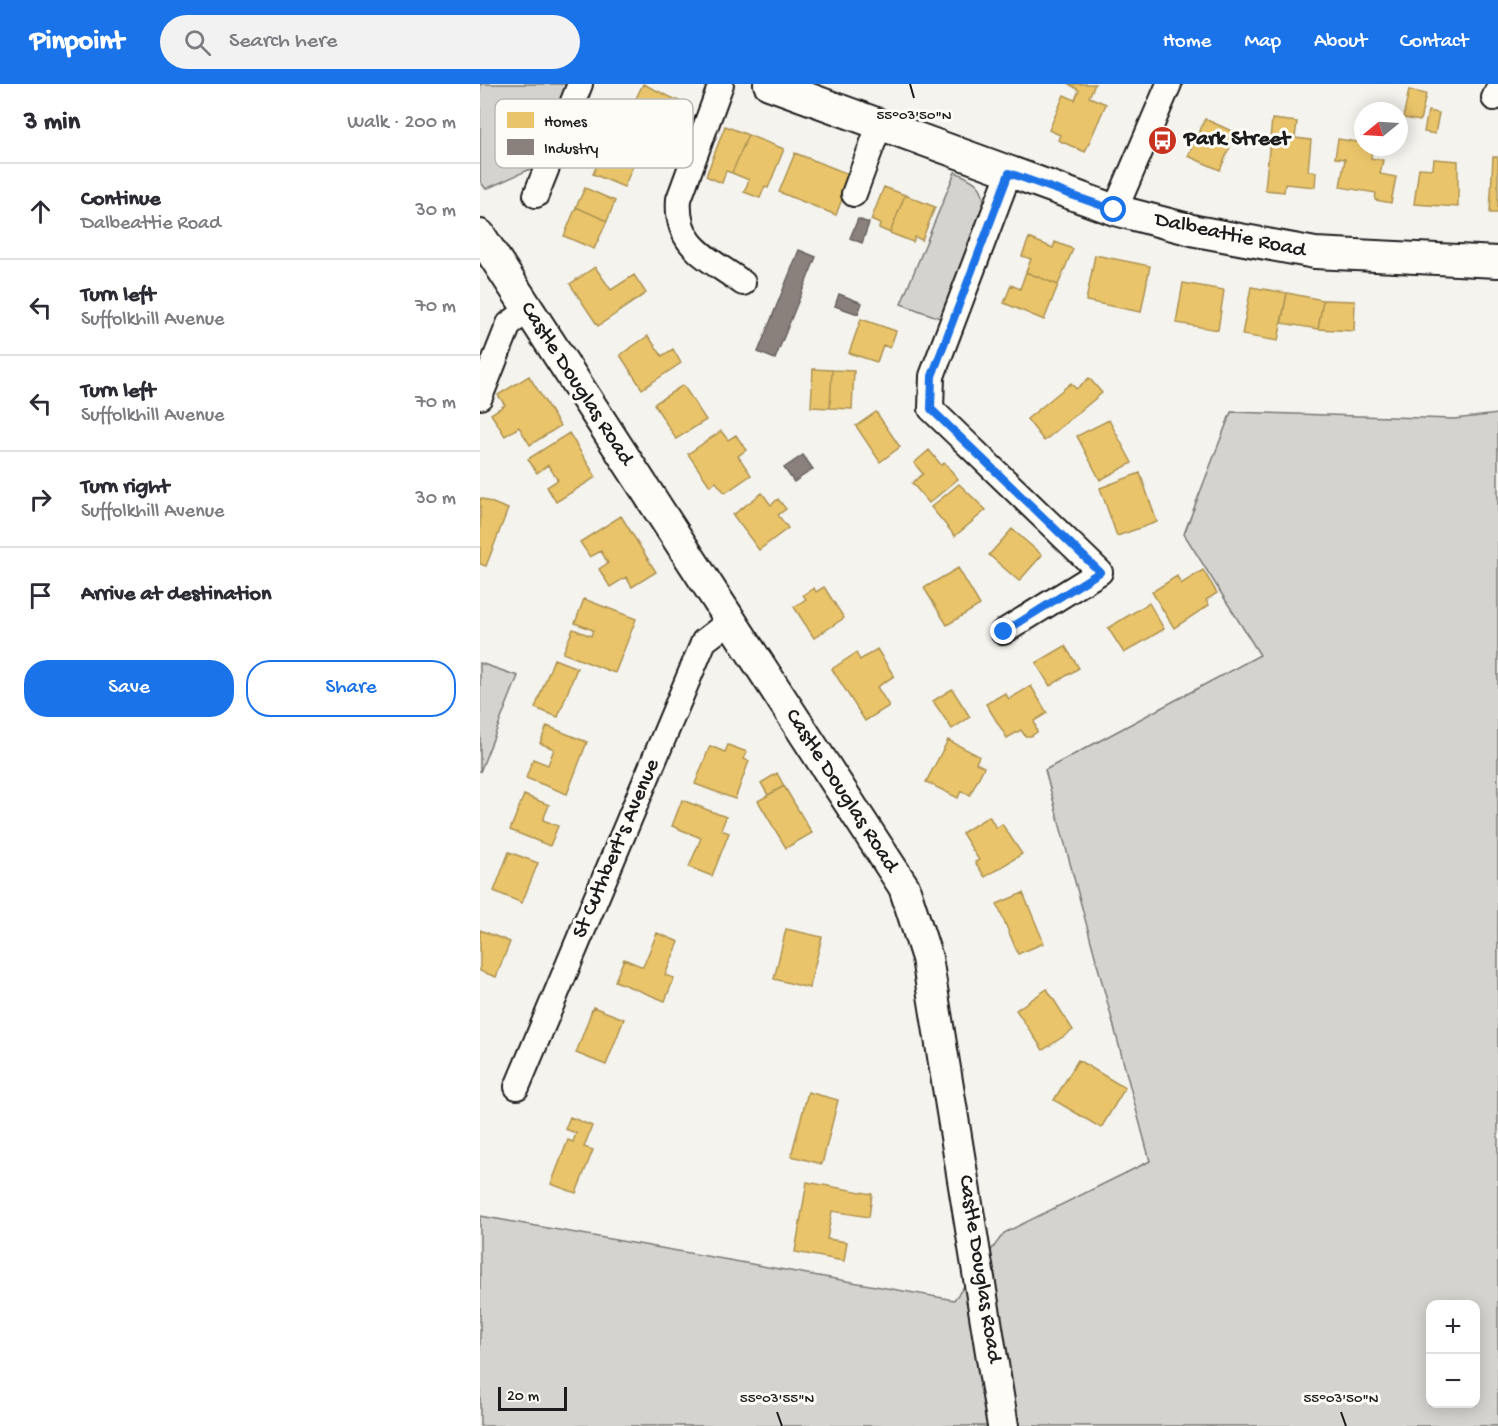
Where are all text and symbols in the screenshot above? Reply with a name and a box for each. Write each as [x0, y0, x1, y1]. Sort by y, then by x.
search box [160, 15, 580, 69]
text: Pinpoint [30, 26, 124, 59]
icon: search [181, 26, 214, 59]
text: Search here [229, 29, 337, 55]
text: Home [1163, 30, 1211, 55]
text: Map [1244, 30, 1281, 55]
text: About [1314, 30, 1367, 55]
text: Contact [1400, 30, 1468, 55]
legend [495, 99, 693, 168]
north arrow [1354, 102, 1408, 156]
text: 55°03'50"N [876, 107, 952, 125]
text: 3 min [24, 108, 80, 139]
text: Walk · 200 m [347, 112, 456, 135]
text: Homes [544, 114, 588, 133]
bus stop icon: Park Street [1147, 124, 1179, 156]
place label: Park Street [1183, 127, 1292, 153]
text: Industry [544, 141, 598, 160]
text: Continue [81, 187, 161, 213]
icon: ahead [24, 195, 57, 228]
route start [1100, 196, 1126, 222]
text: 30 m [415, 200, 456, 223]
street label: Dalbeattie Road [1150, 207, 1310, 265]
text: Dalbeattie Road [81, 213, 221, 236]
text: Turn left [81, 283, 155, 309]
icon: left [24, 291, 57, 324]
text: 70 m [415, 296, 456, 319]
street label: Castle Douglas Road [513, 297, 640, 472]
text: Suffolkhill Avenue [81, 309, 224, 332]
text: Turn left [81, 379, 155, 405]
icon: left [24, 387, 57, 420]
text: 70 m [415, 392, 456, 415]
text: Suffolkhill Avenue [81, 405, 224, 428]
text: Turn right [81, 475, 169, 501]
icon: right [24, 483, 57, 516]
text: 30 m [415, 488, 456, 511]
text: Suffolkhill Avenue [81, 501, 224, 524]
icon: arrive [24, 579, 57, 612]
text: Arrive at destination [81, 582, 271, 608]
route end [990, 618, 1016, 644]
button: Save [24, 660, 234, 717]
button: Share [246, 660, 456, 717]
street label: Castle Douglas Road [778, 704, 905, 879]
street label: St Cuthbert's Avenue [567, 755, 667, 943]
street label: Castle Douglas Road [951, 1173, 1007, 1367]
map controls [1426, 1300, 1480, 1408]
button: + [1426, 1300, 1480, 1354]
button: − [1426, 1354, 1480, 1408]
scale bar [498, 1384, 567, 1412]
text: 20 m [507, 1388, 539, 1407]
text: 55°03'55"N [740, 1390, 814, 1408]
text: 55°03'50"N [1303, 1390, 1379, 1408]

